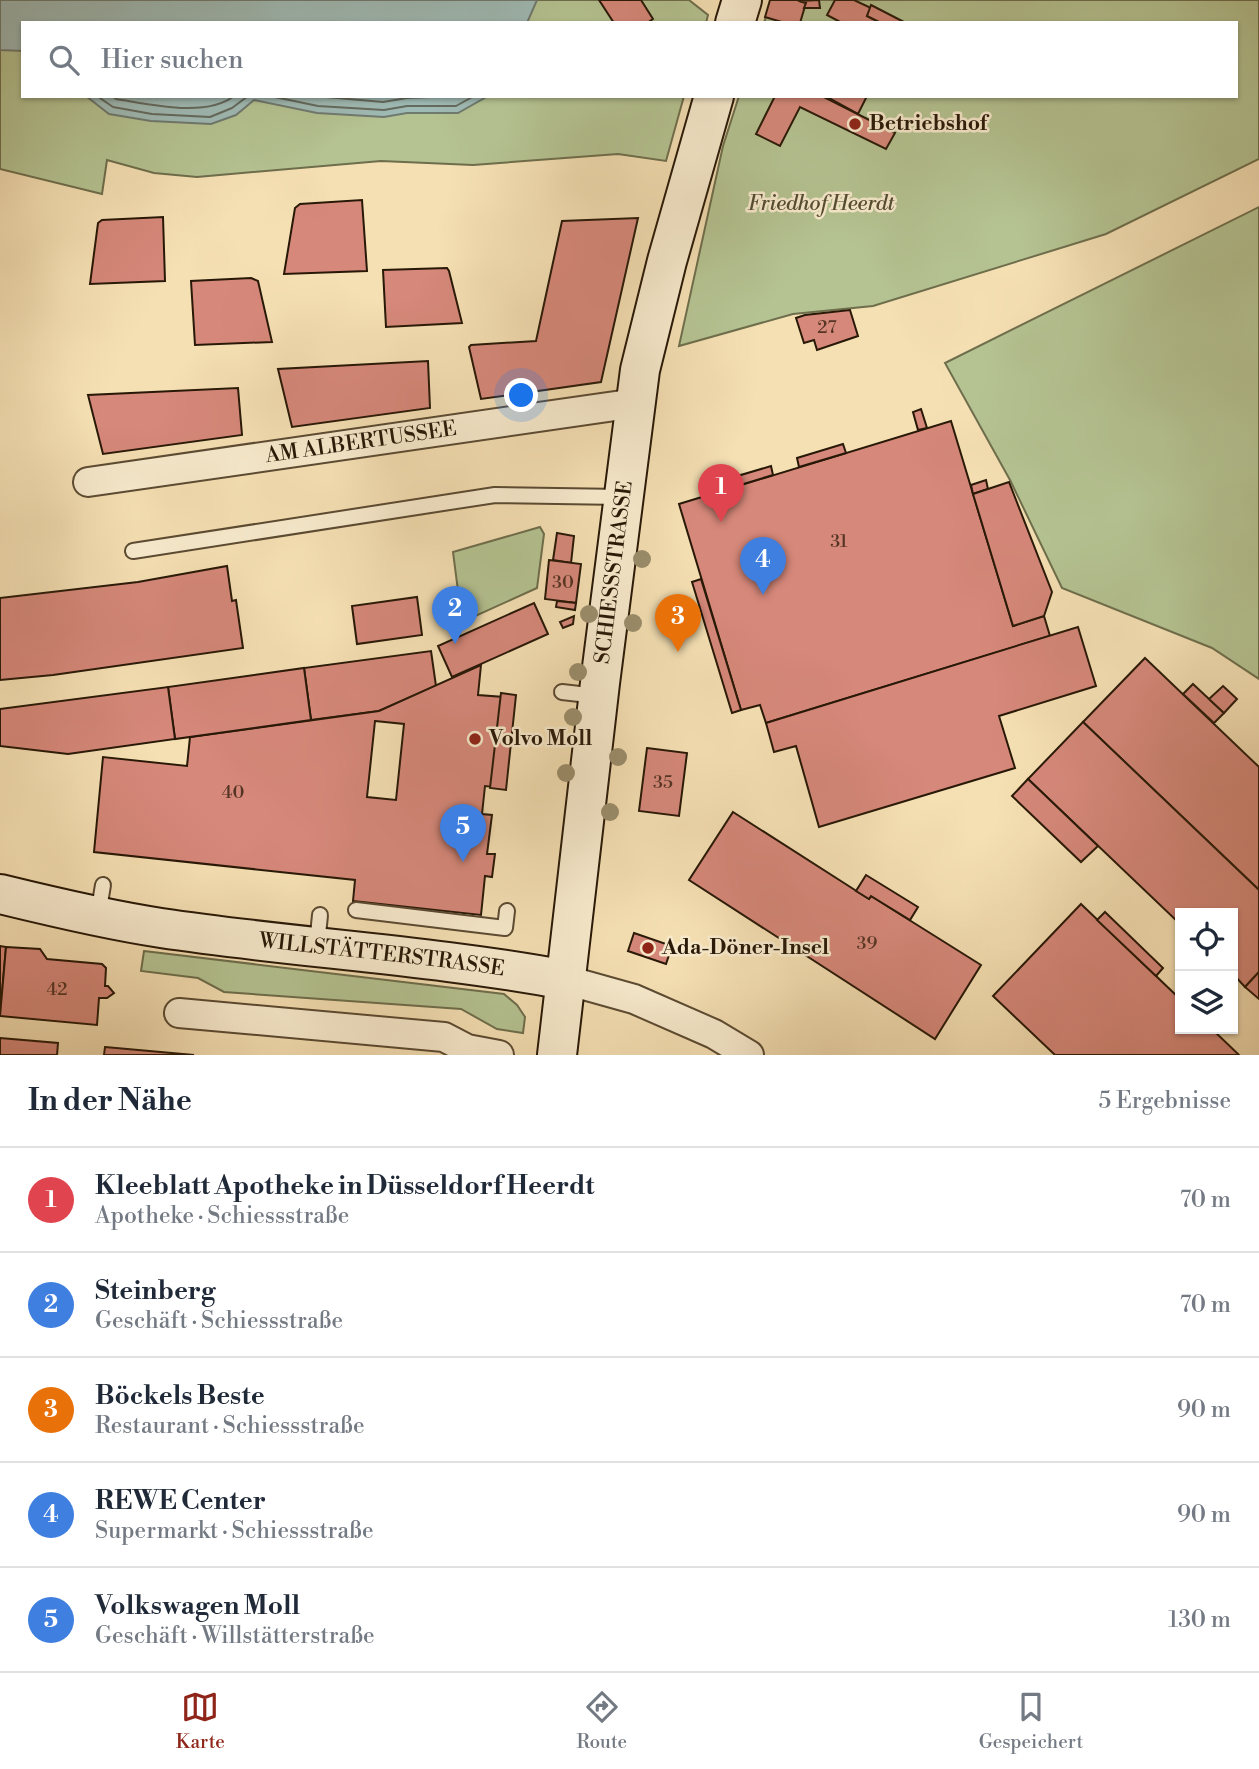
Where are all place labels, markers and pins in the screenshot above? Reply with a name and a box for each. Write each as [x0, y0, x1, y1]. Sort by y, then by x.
place label: Betriebshof [869, 111, 990, 137]
marker: Betriebshof [847, 116, 863, 132]
pin: 1 [698, 464, 744, 522]
pin: 4 [740, 537, 786, 595]
pin: 2 [432, 586, 478, 644]
pin: 3 [655, 594, 701, 652]
place label: Volvo Moll [488, 726, 592, 752]
marker: Volvo Moll [467, 731, 483, 747]
pin: 5 [440, 804, 486, 862]
place label: Ada-Döner-Insel [661, 935, 829, 961]
marker: Ada-Döner-Insel [640, 940, 656, 956]

